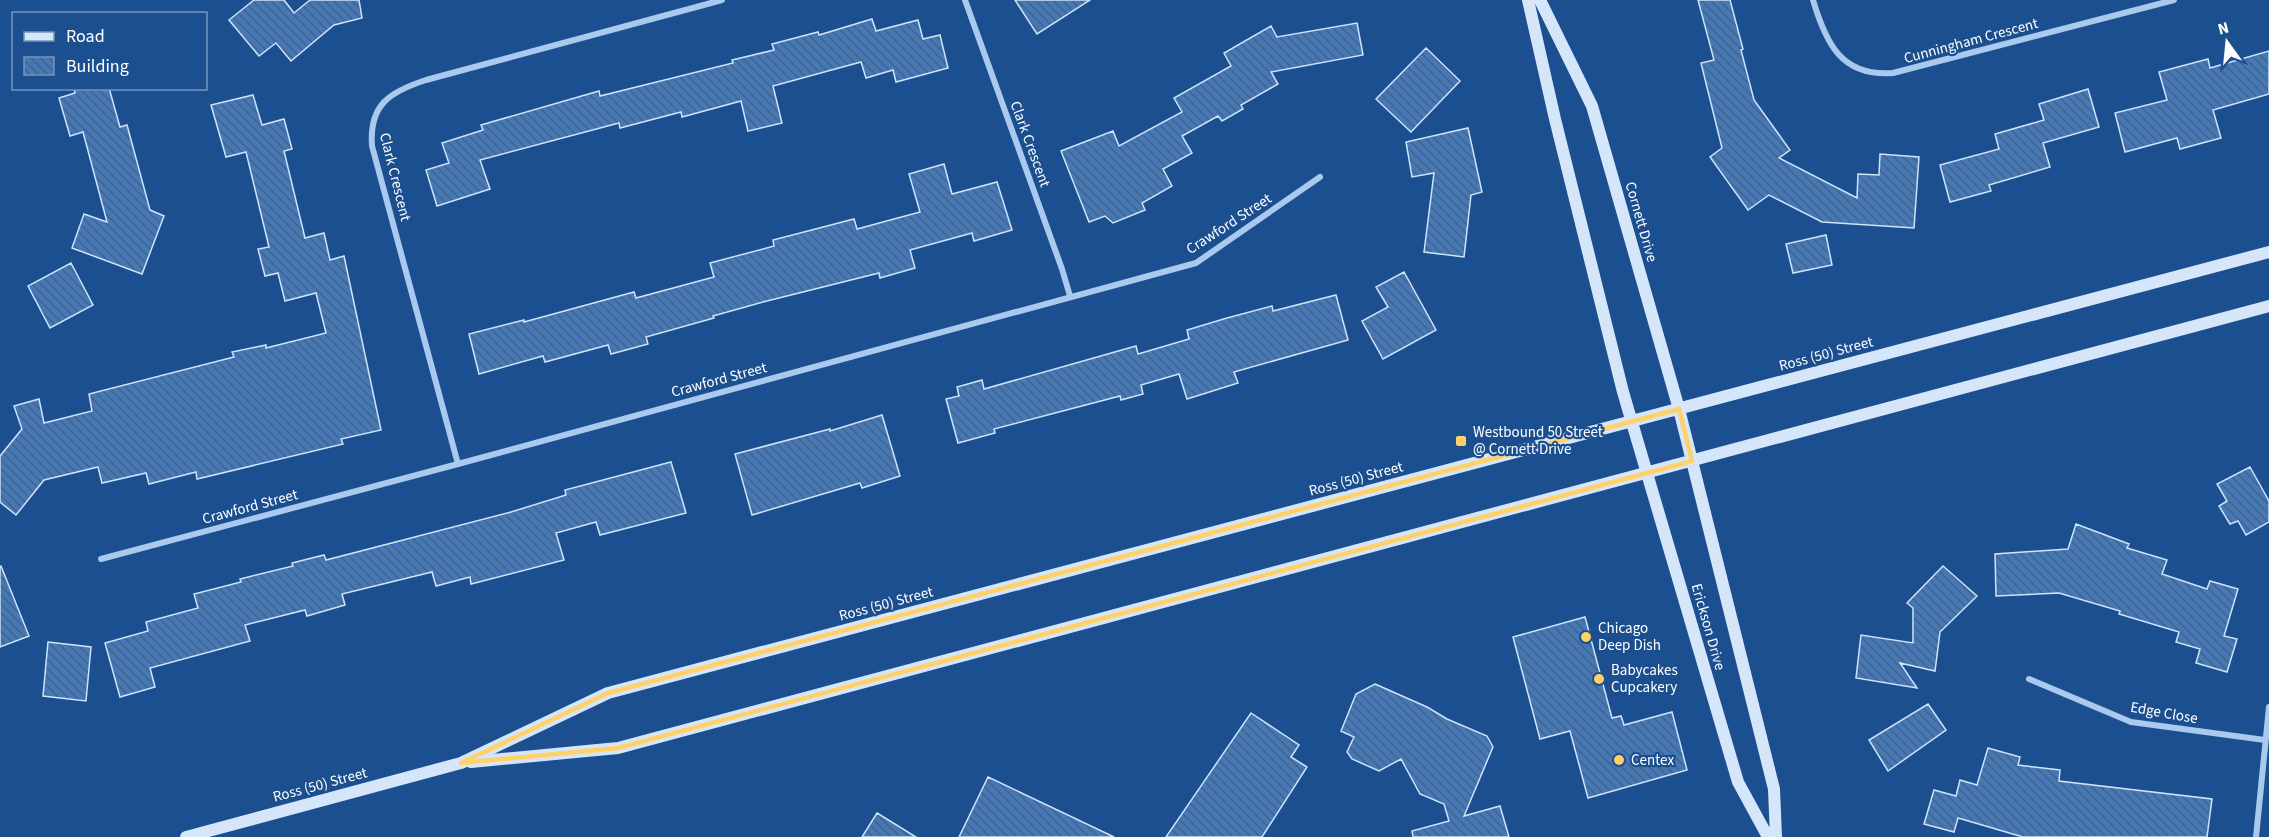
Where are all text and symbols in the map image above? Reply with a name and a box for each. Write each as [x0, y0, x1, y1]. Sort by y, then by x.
legend [12, 12, 207, 90]
north arrow [2197, 12, 2257, 72]
street label: Cunningham Crescent [1902, 13, 2040, 69]
text: N [2215, 16, 2231, 40]
text: Road [66, 24, 105, 49]
text: Building [66, 54, 129, 79]
street label: Clark Crescent [1005, 98, 1055, 190]
street label: Clark Crescent [374, 131, 416, 223]
street label: Cornett Drive [1620, 179, 1662, 265]
street label: Crawford Street [1182, 188, 1276, 260]
street label: Ross (50) Street [1777, 331, 1875, 377]
street label: Crawford Street [669, 357, 769, 403]
place label: Westbound 50 Street @ Cornett Drive [1473, 422, 1603, 460]
marker: Westbound 50 Street @ Cornett Drive [1454, 434, 1468, 448]
street label: Ross (50) Street [1307, 456, 1405, 502]
street label: Crawford Street [200, 484, 300, 530]
street label: Ross (50) Street [837, 581, 935, 627]
street label: Erickson Drive [1686, 581, 1730, 673]
place label: Chicago Deep Dish [1598, 618, 1661, 656]
marker: Chicago Deep Dish [1579, 630, 1593, 644]
place label: Babycakes Cupcakery [1611, 660, 1678, 698]
marker: Babycakes Cupcakery [1592, 672, 1606, 686]
street label: Edge Close [2129, 697, 2199, 729]
place label: Centex [1631, 750, 1674, 771]
marker: Centex [1612, 753, 1626, 767]
street label: Ross (50) Street [271, 762, 369, 808]

